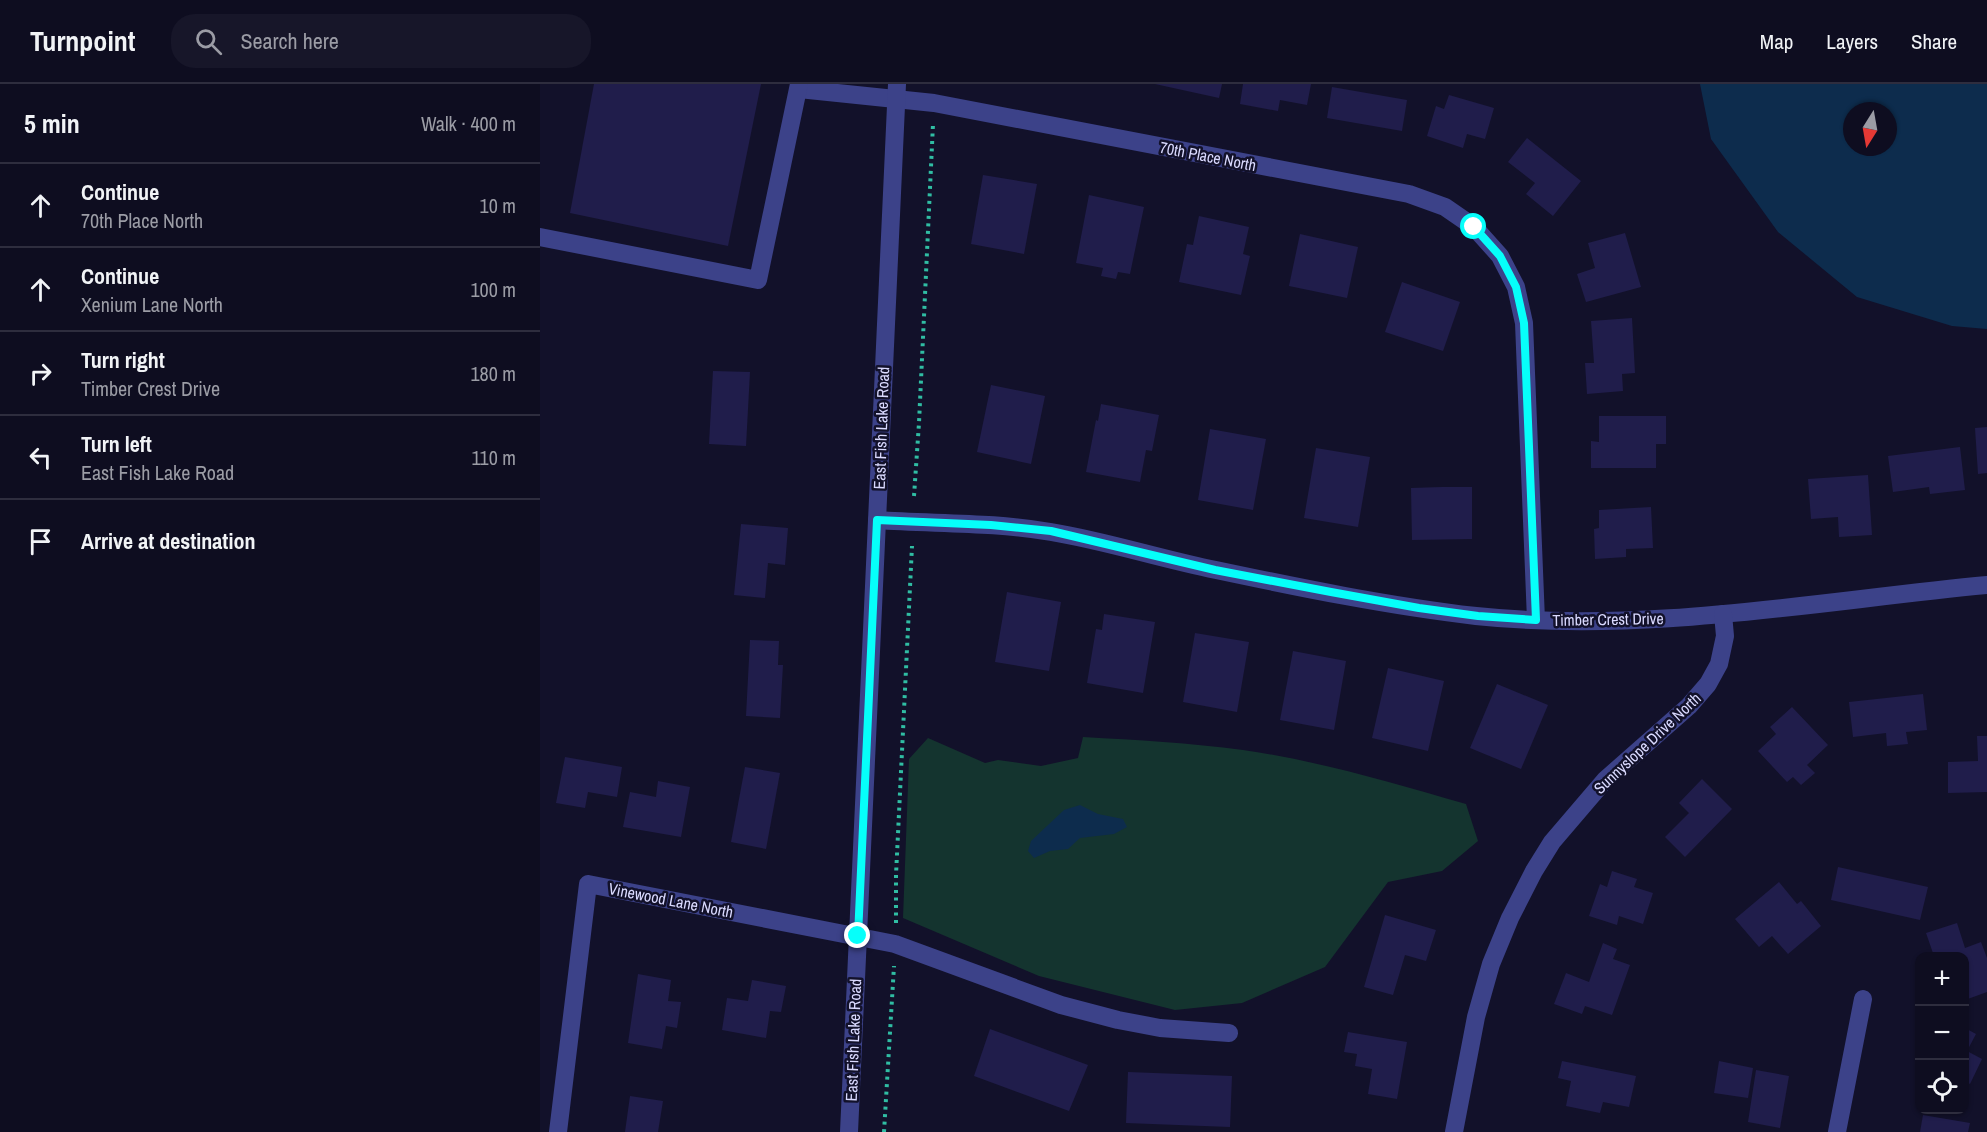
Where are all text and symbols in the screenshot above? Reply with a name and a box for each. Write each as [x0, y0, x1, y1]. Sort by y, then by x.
search box [171, 14, 591, 68]
text: Turnpoint [30, 22, 135, 60]
icon: search [192, 25, 225, 58]
text: Search here [240, 26, 339, 56]
text: Map [1760, 27, 1793, 56]
text: Layers [1826, 27, 1878, 56]
text: Share [1911, 27, 1957, 56]
north arrow [1843, 102, 1897, 156]
text: 5 min [24, 106, 80, 141]
text: Walk · 400 m [421, 110, 516, 137]
street label: 70th Place North [1158, 136, 1258, 176]
text: Continue [81, 177, 159, 207]
icon: ahead [24, 189, 57, 222]
text: 10 m [480, 192, 516, 219]
text: 70th Place North [81, 207, 203, 234]
route start [1460, 213, 1486, 239]
text: Continue [81, 261, 159, 291]
icon: ahead [24, 273, 57, 306]
text: 100 m [470, 276, 516, 303]
text: Xenium Lane North [81, 291, 223, 318]
text: Turn right [81, 345, 165, 375]
icon: right [24, 357, 57, 390]
text: 180 m [470, 360, 516, 387]
street label: East Fish Lake Road [868, 366, 894, 490]
text: Timber Crest Drive [81, 375, 220, 402]
text: Turn left [81, 429, 152, 459]
icon: left [24, 441, 57, 474]
text: 110 m [472, 444, 516, 471]
text: East Fish Lake Road [81, 459, 234, 486]
icon: arrive [24, 525, 57, 558]
text: Arrive at destination [81, 526, 255, 556]
street label: Timber Crest Drive [1552, 607, 1664, 631]
street label: Sunnyslope Drive North [1589, 687, 1705, 799]
street label: Vinewood Lane North [607, 877, 735, 923]
route end [844, 922, 870, 948]
map controls [1915, 952, 1969, 1114]
button: + [1915, 952, 1969, 1006]
street label: East Fish Lake Road [840, 978, 866, 1102]
button: − [1915, 1006, 1969, 1060]
button: locate [1915, 1060, 1969, 1114]

